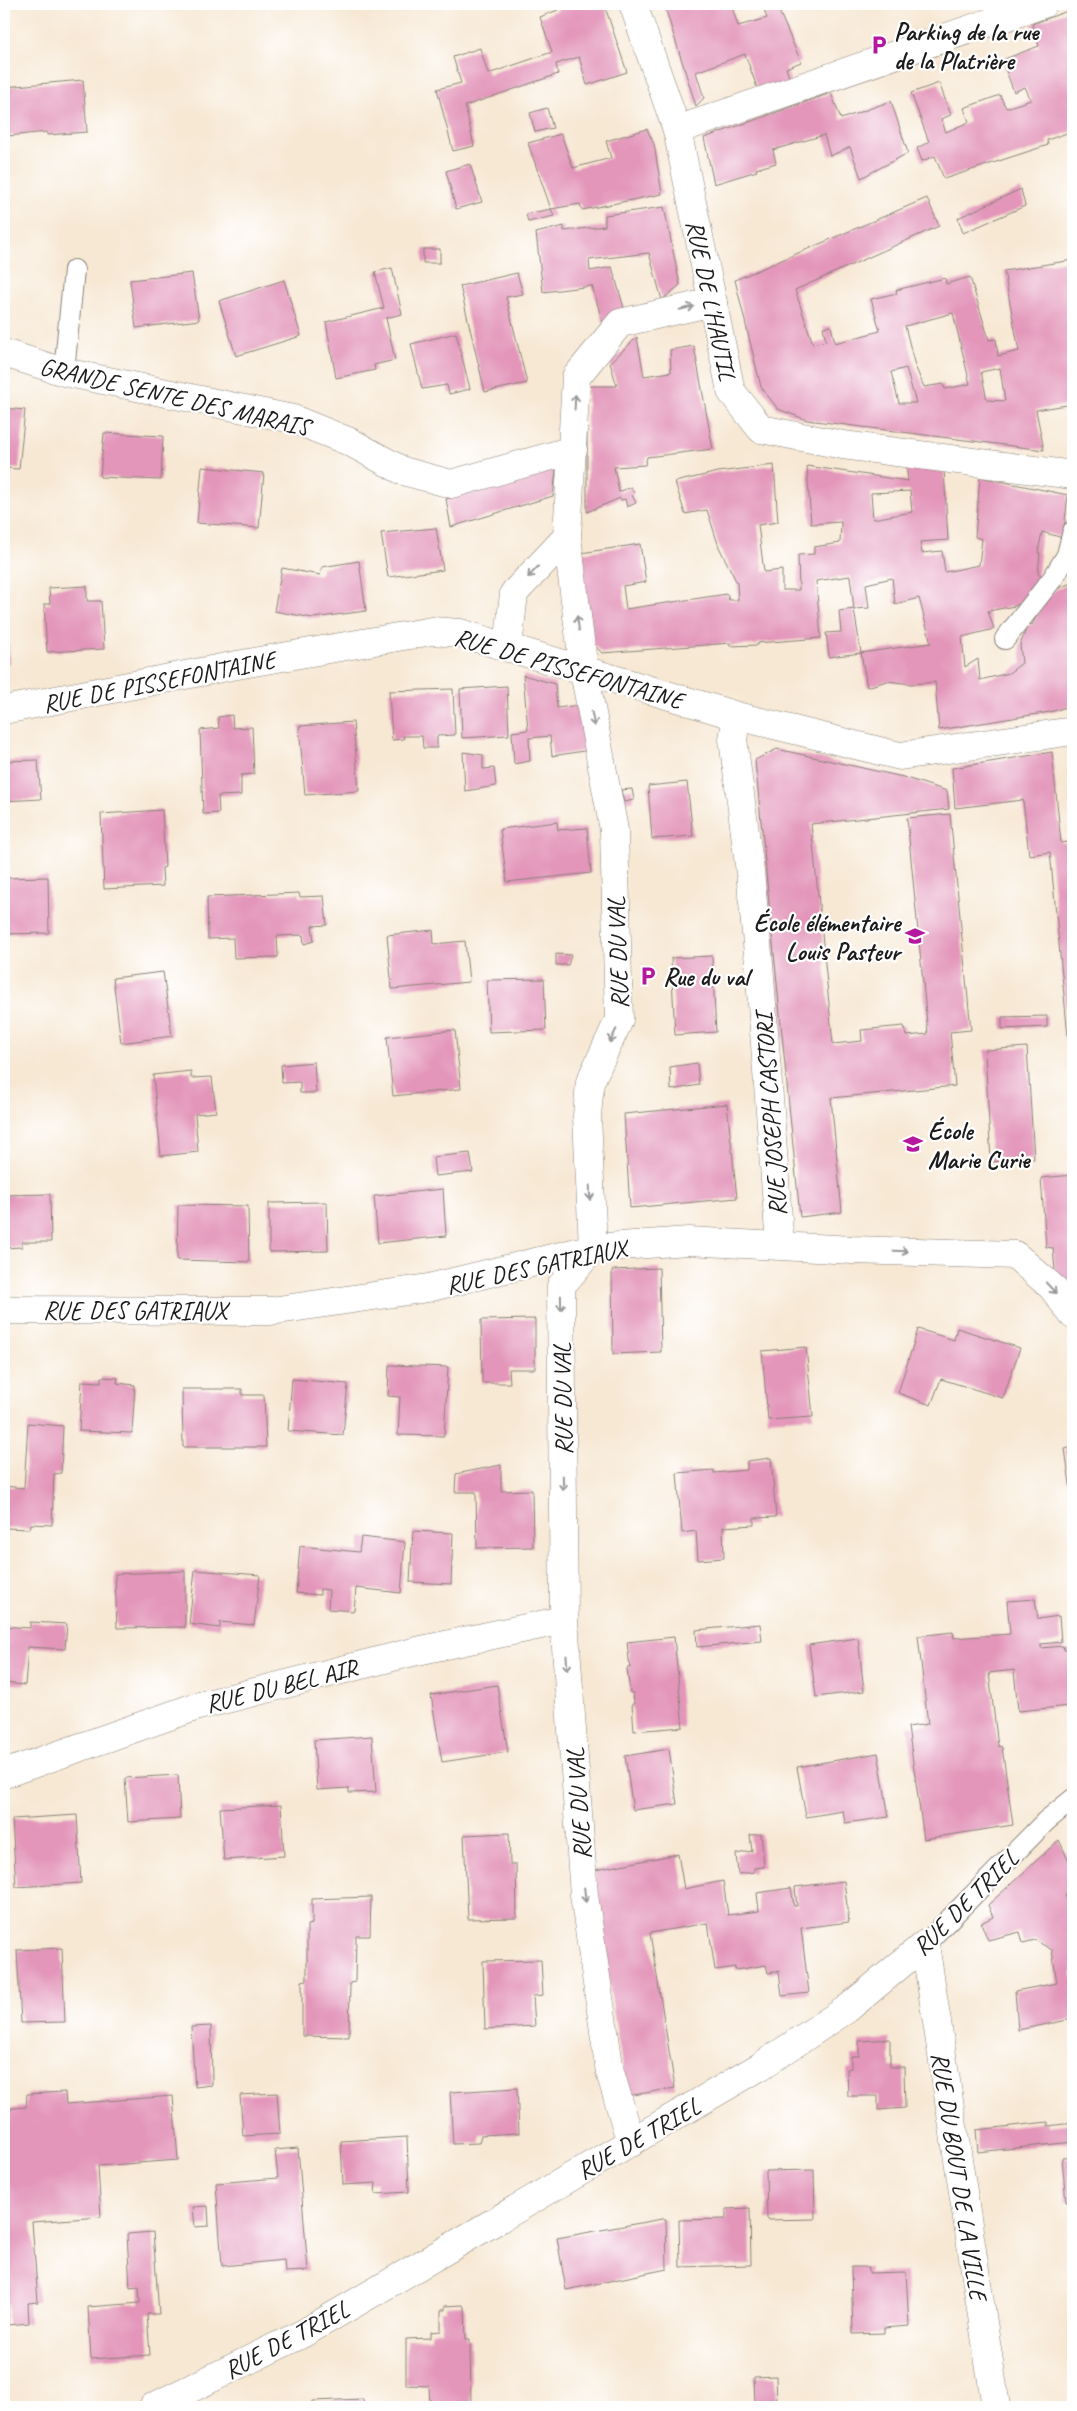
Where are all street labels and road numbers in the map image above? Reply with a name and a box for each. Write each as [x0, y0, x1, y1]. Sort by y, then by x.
street label: RUE DE L'HAUTIL [678, 217, 744, 384]
street label: GRANDE SENTE DES MARAIS [37, 350, 316, 444]
street label: RUE DE PISSEFONTAINE [451, 621, 690, 718]
street label: RUE DE PISSEFONTAINE [40, 643, 281, 720]
street label: RUE DU VAL [600, 895, 636, 1009]
street label: RUE JOSEPH CASTORI [748, 1007, 794, 1217]
street label: RUE DES GATRIAUX [443, 1231, 633, 1302]
street label: RUE DES GATRIAUX [43, 1295, 231, 1327]
street label: RUE DU VAL [546, 1342, 580, 1455]
street label: RUE DU BEL AIR [202, 1651, 363, 1720]
street label: RUE DU VAL [559, 1746, 599, 1861]
street label: RUE DE TRIEL [906, 1843, 1026, 1963]
street label: RUE DU BOUT DE LA VILLE [924, 2050, 995, 2306]
street label: RUE DE TRIEL [571, 2091, 706, 2187]
street label: RUE DE TRIEL [218, 2293, 355, 2386]

